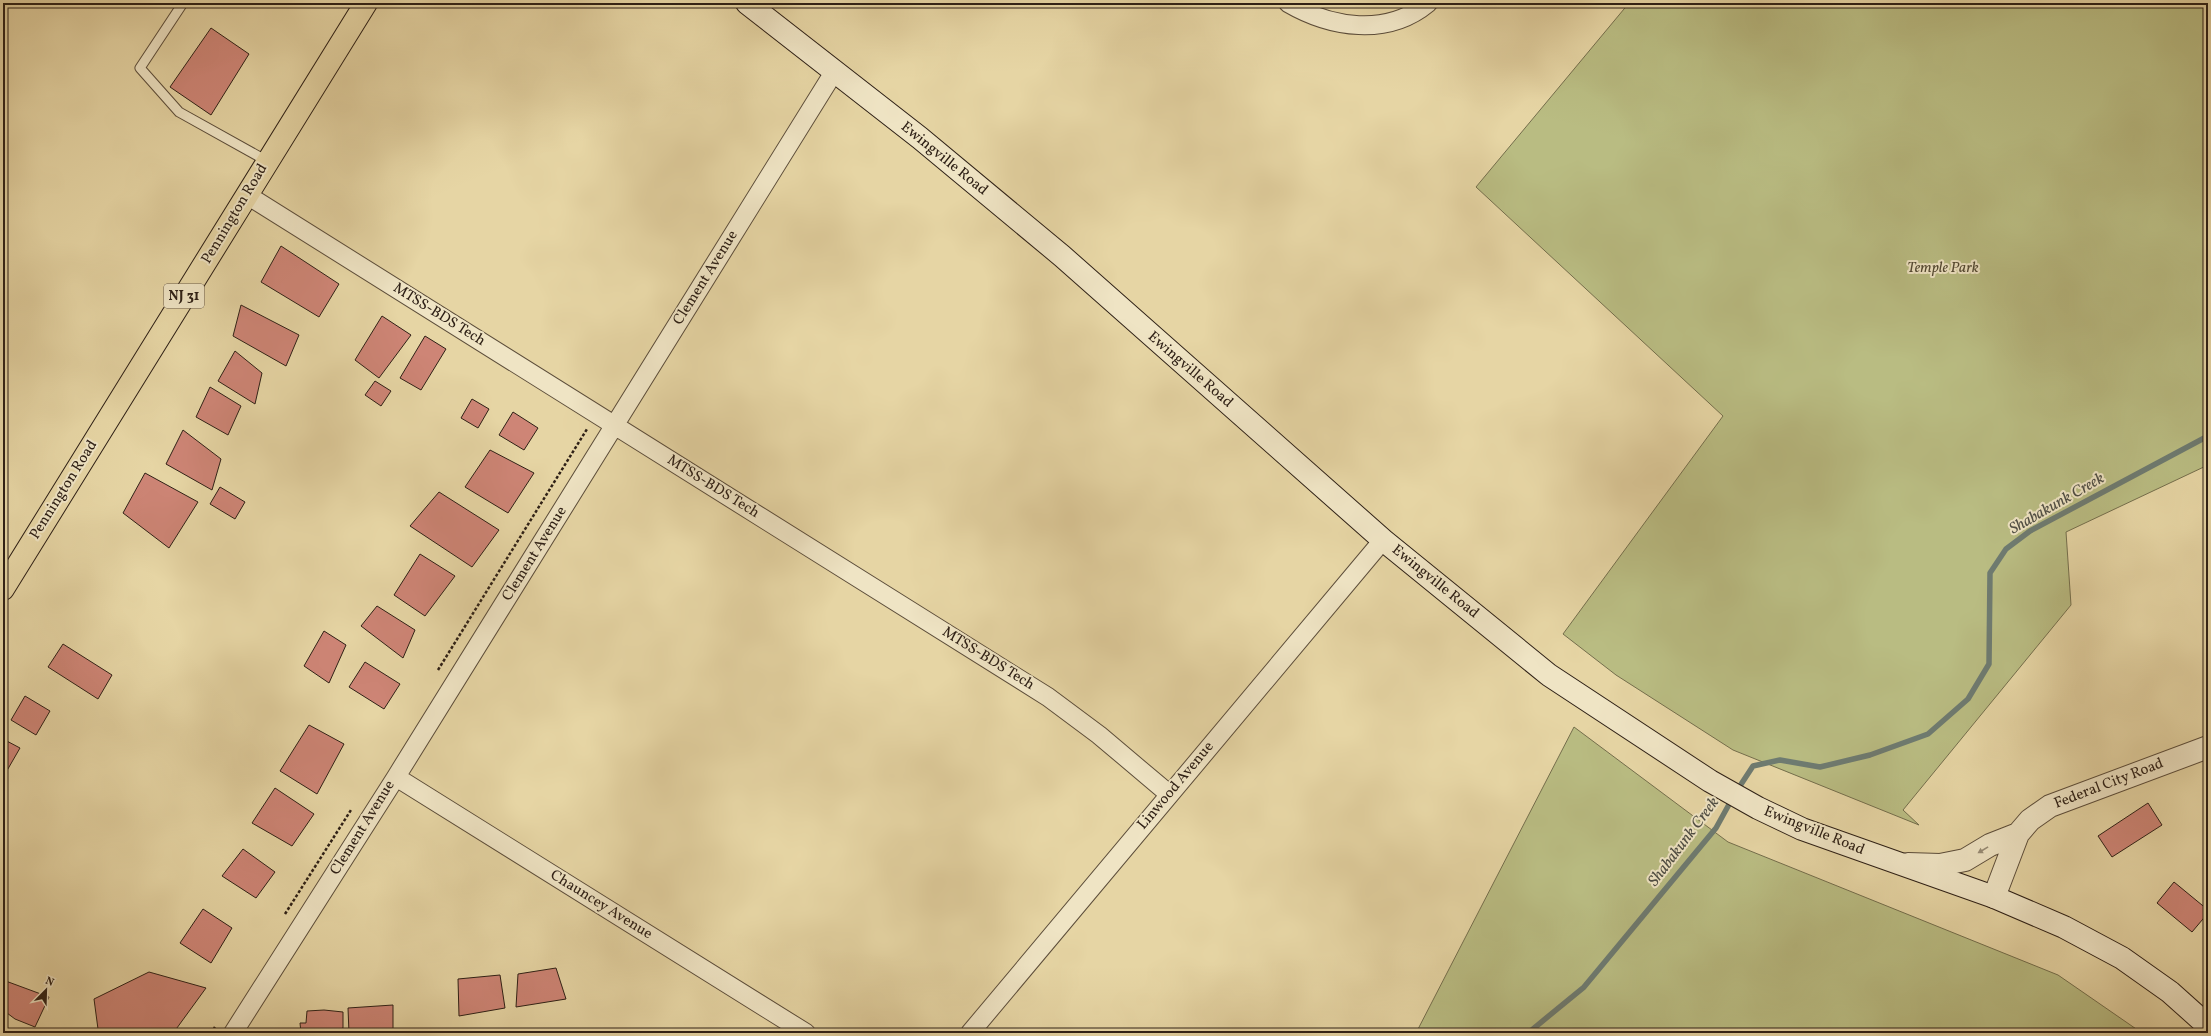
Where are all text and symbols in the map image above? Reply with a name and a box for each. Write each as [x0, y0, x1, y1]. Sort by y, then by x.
street label: Ewingville Road [896, 117, 992, 201]
street label: Pennington Road [197, 160, 273, 268]
street label: Clement Avenue [668, 227, 744, 329]
park label: Temple Park [1907, 258, 1979, 279]
street label: MTSS-BDS Tech [389, 278, 489, 352]
road number: NJ 31 [164, 284, 204, 308]
street label: Ewingville Road [1143, 327, 1237, 413]
street label: Pennington Road [25, 436, 103, 544]
street label: MTSS-BDS Tech [663, 450, 763, 524]
water label: Shabakunk Creek [2005, 468, 2109, 540]
street label: Clement Avenue [497, 503, 573, 605]
street label: Ewingville Road [1387, 540, 1483, 624]
street label: MTSS-BDS Tech [938, 622, 1038, 696]
street label: Linwood Avenue [1133, 737, 1219, 835]
street label: Federal City Road [2051, 753, 2167, 815]
street label: Clement Avenue [325, 777, 401, 879]
water label: Shabakunk Creek [1643, 792, 1725, 891]
street label: Ewingville Road [1760, 801, 1868, 861]
one-way arrow [1977, 846, 1989, 853]
street label: Chauncey Avenue [546, 865, 656, 945]
north arrow [26, 970, 66, 1010]
text: N [43, 974, 56, 991]

